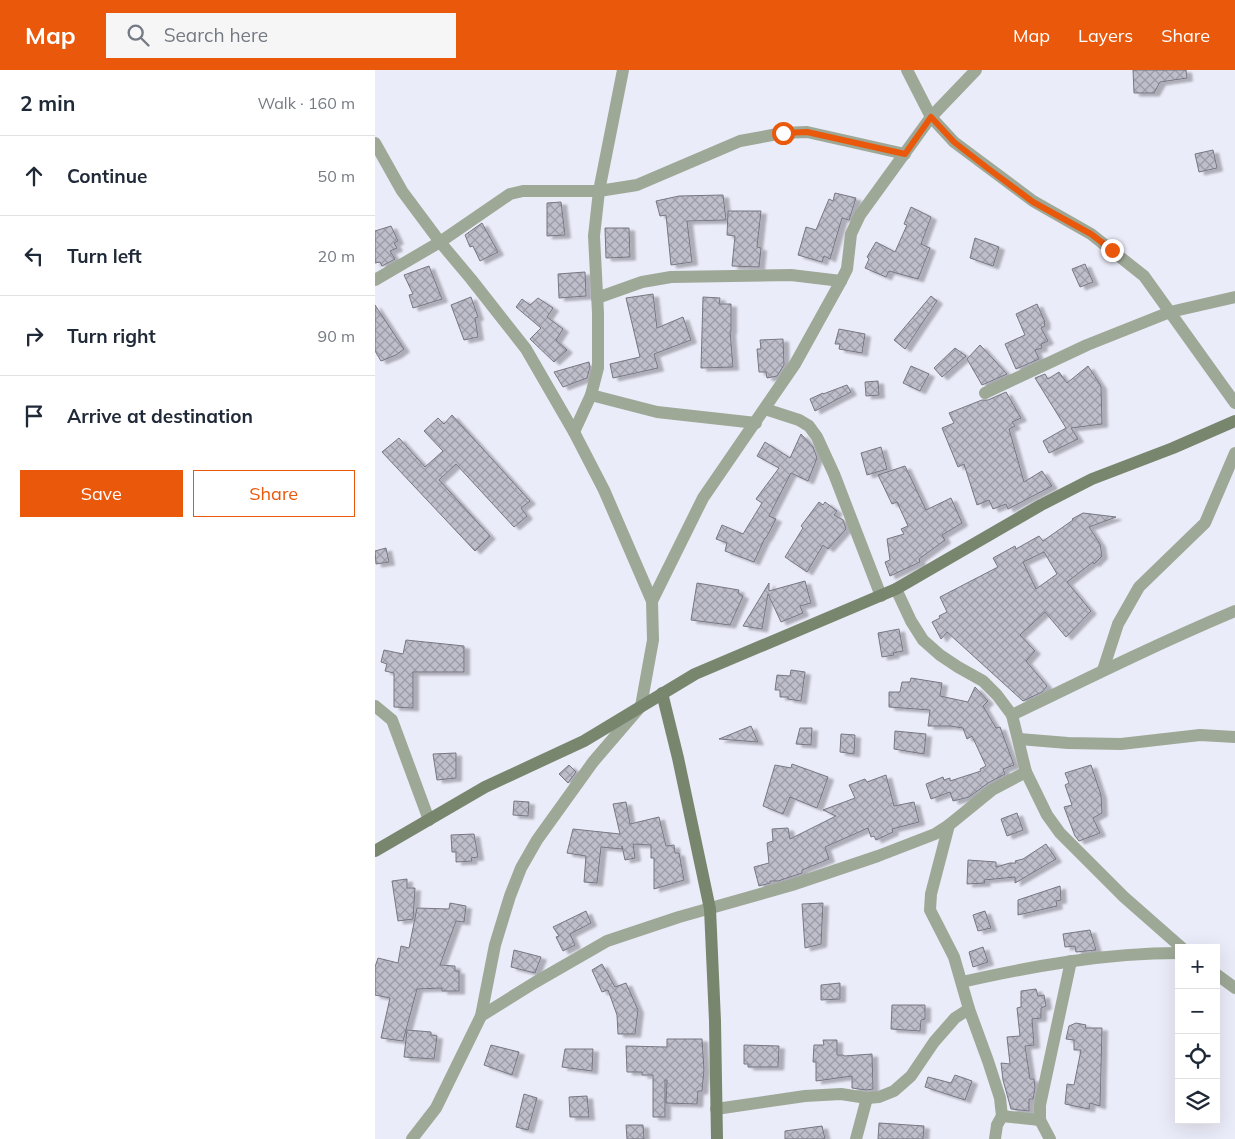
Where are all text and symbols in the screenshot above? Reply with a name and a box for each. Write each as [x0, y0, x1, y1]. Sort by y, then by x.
search box [106, 13, 456, 58]
text: Map [25, 20, 76, 50]
icon: search [124, 21, 152, 49]
text: Search here [164, 23, 268, 47]
text: Map [1013, 24, 1050, 47]
text: Layers [1078, 24, 1133, 47]
text: Share [1161, 24, 1210, 47]
text: 2 min [20, 90, 75, 116]
text: Walk · 160 m [257, 93, 355, 113]
route start [772, 122, 795, 145]
icon: ahead [20, 162, 48, 190]
text: Continue [67, 164, 147, 188]
text: 50 m [318, 166, 355, 186]
route end [1101, 239, 1124, 262]
icon: left [20, 242, 48, 270]
text: Turn left [67, 244, 142, 268]
text: 20 m [318, 246, 355, 266]
icon: right [20, 322, 48, 350]
text: Turn right [67, 324, 156, 348]
text: 90 m [318, 326, 355, 346]
icon: arrive [20, 402, 48, 430]
text: Arrive at destination [67, 404, 253, 428]
button: Save [20, 470, 183, 517]
button: Share [193, 470, 355, 517]
map controls [1175, 944, 1220, 1124]
button: + [1175, 944, 1220, 989]
button: − [1175, 989, 1220, 1034]
button: locate [1175, 1034, 1220, 1079]
button: layers [1175, 1079, 1220, 1124]

